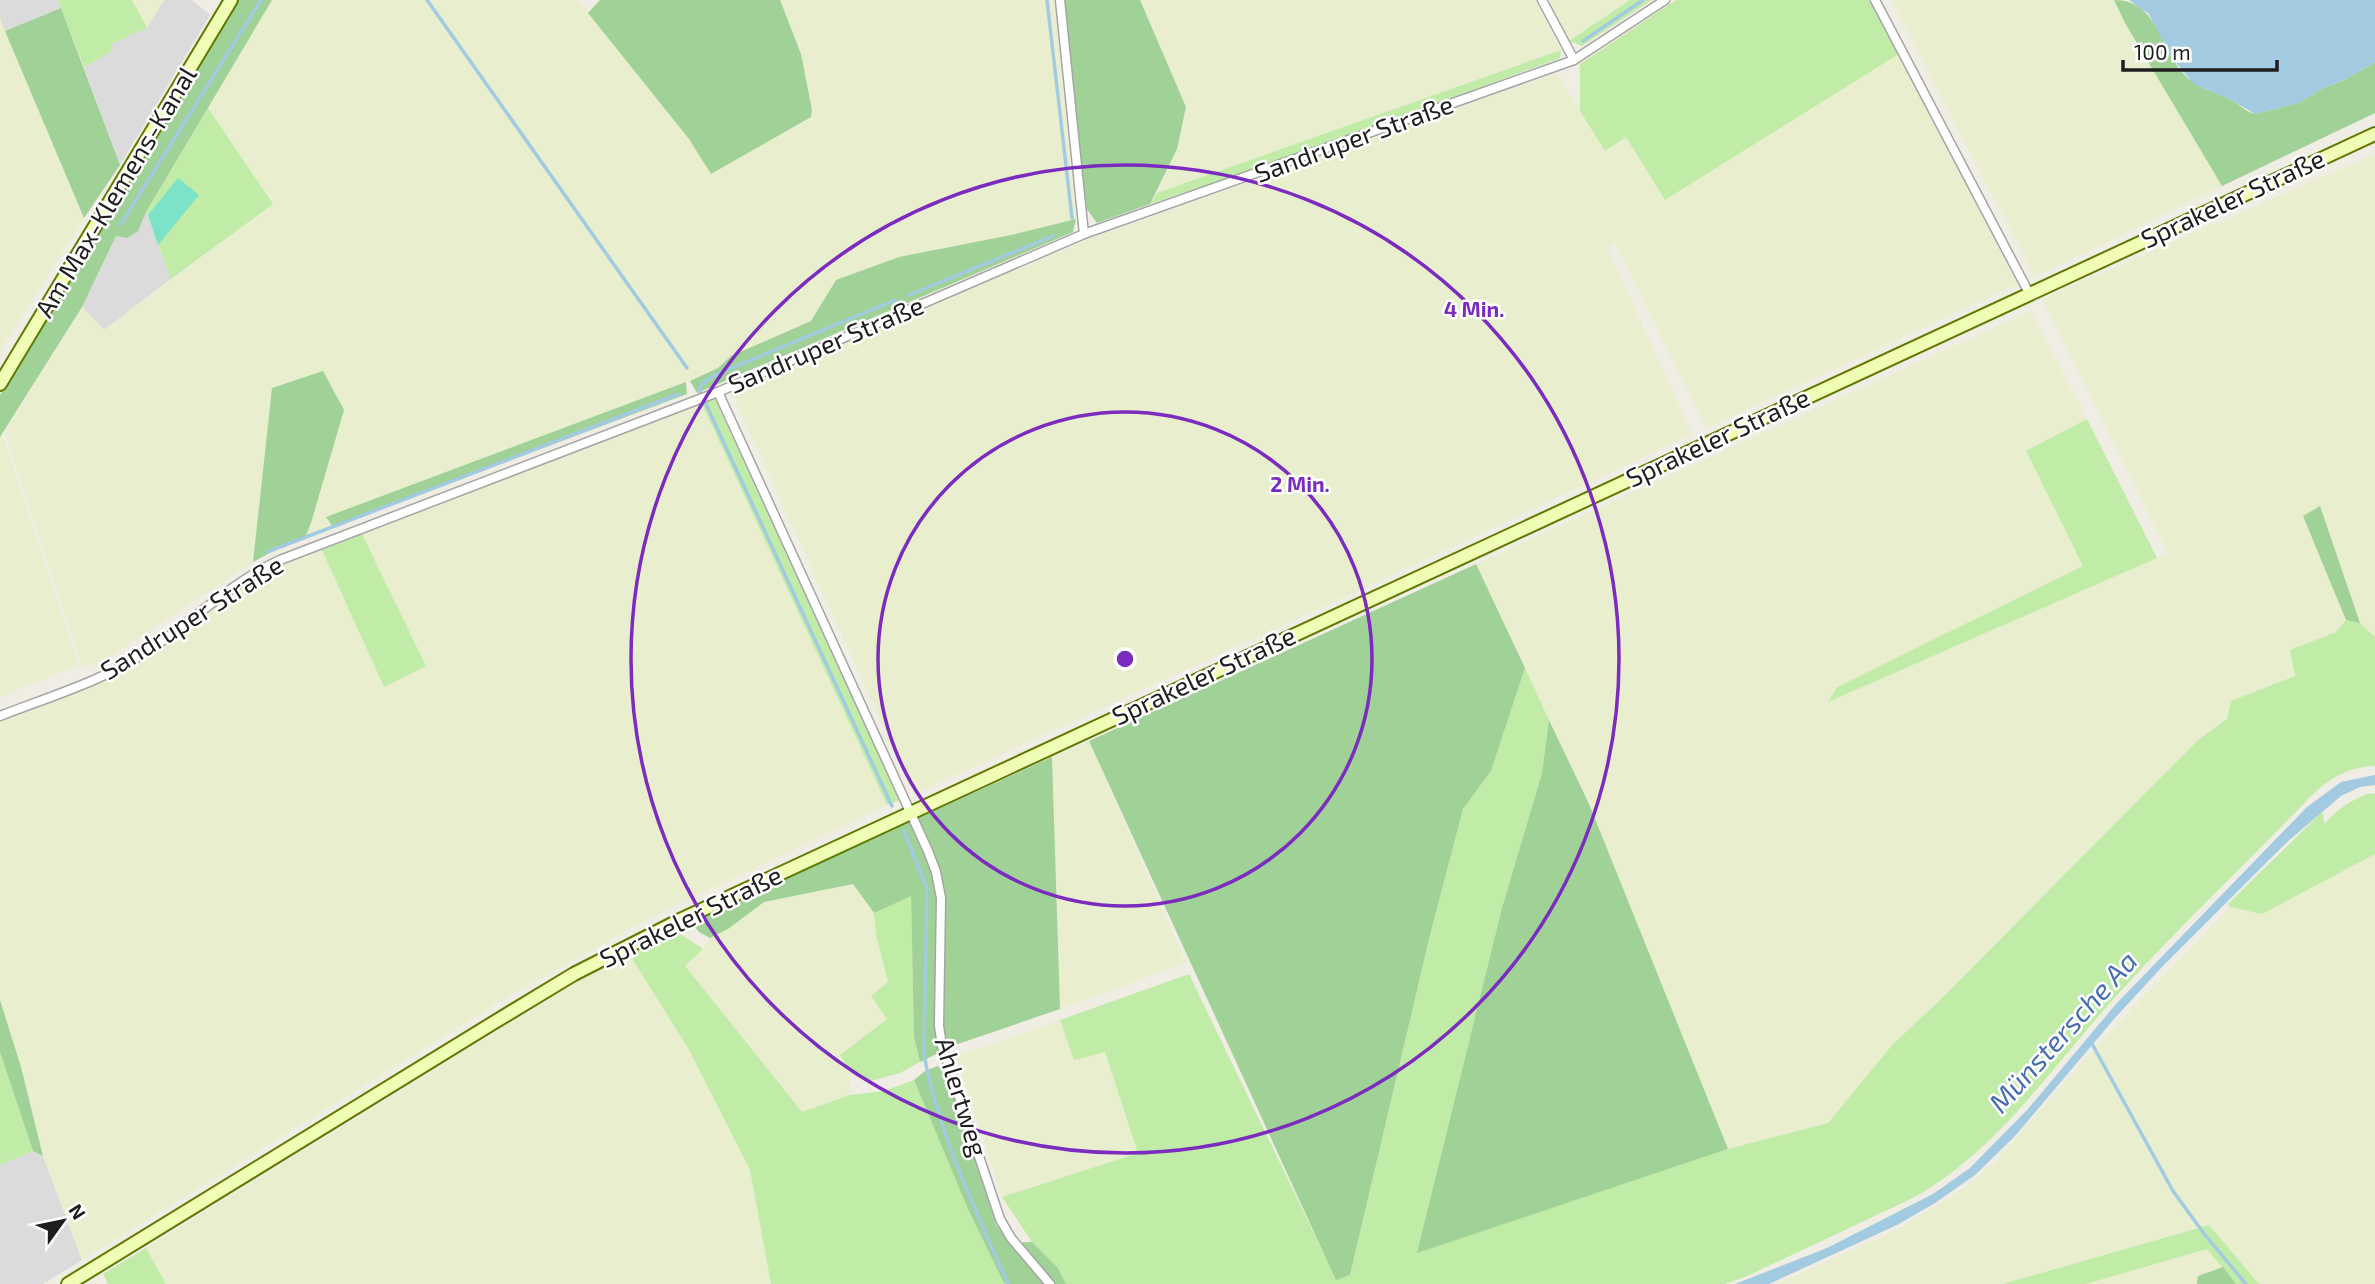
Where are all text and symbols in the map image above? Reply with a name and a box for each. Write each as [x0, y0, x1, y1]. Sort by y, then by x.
scale bar [2123, 28, 2277, 72]
text: 100 m [2134, 39, 2191, 64]
street label: Am Max-Klemens-Kanal [27, 60, 202, 322]
street label: Sandruper Straße [1250, 87, 1457, 188]
street label: Sprakeler Straße [2136, 142, 2329, 254]
street label: Sandruper Straße [723, 288, 928, 399]
text: 4 Min. [1444, 296, 1504, 321]
street label: Sprakeler Straße [1621, 381, 1814, 493]
text: 2 Min. [1270, 471, 1330, 496]
street label: Sandruper Straße [94, 548, 288, 685]
street label: Sprakeler Straße [1107, 619, 1300, 731]
centre of rings [1113, 647, 1137, 671]
street label: Sprakeler Straße [594, 858, 787, 973]
water label: Münstersche Aa [1981, 944, 2144, 1119]
street label: Ahlertweg [930, 1033, 995, 1160]
north arrow [28, 1186, 98, 1256]
text: N [64, 1199, 91, 1223]

